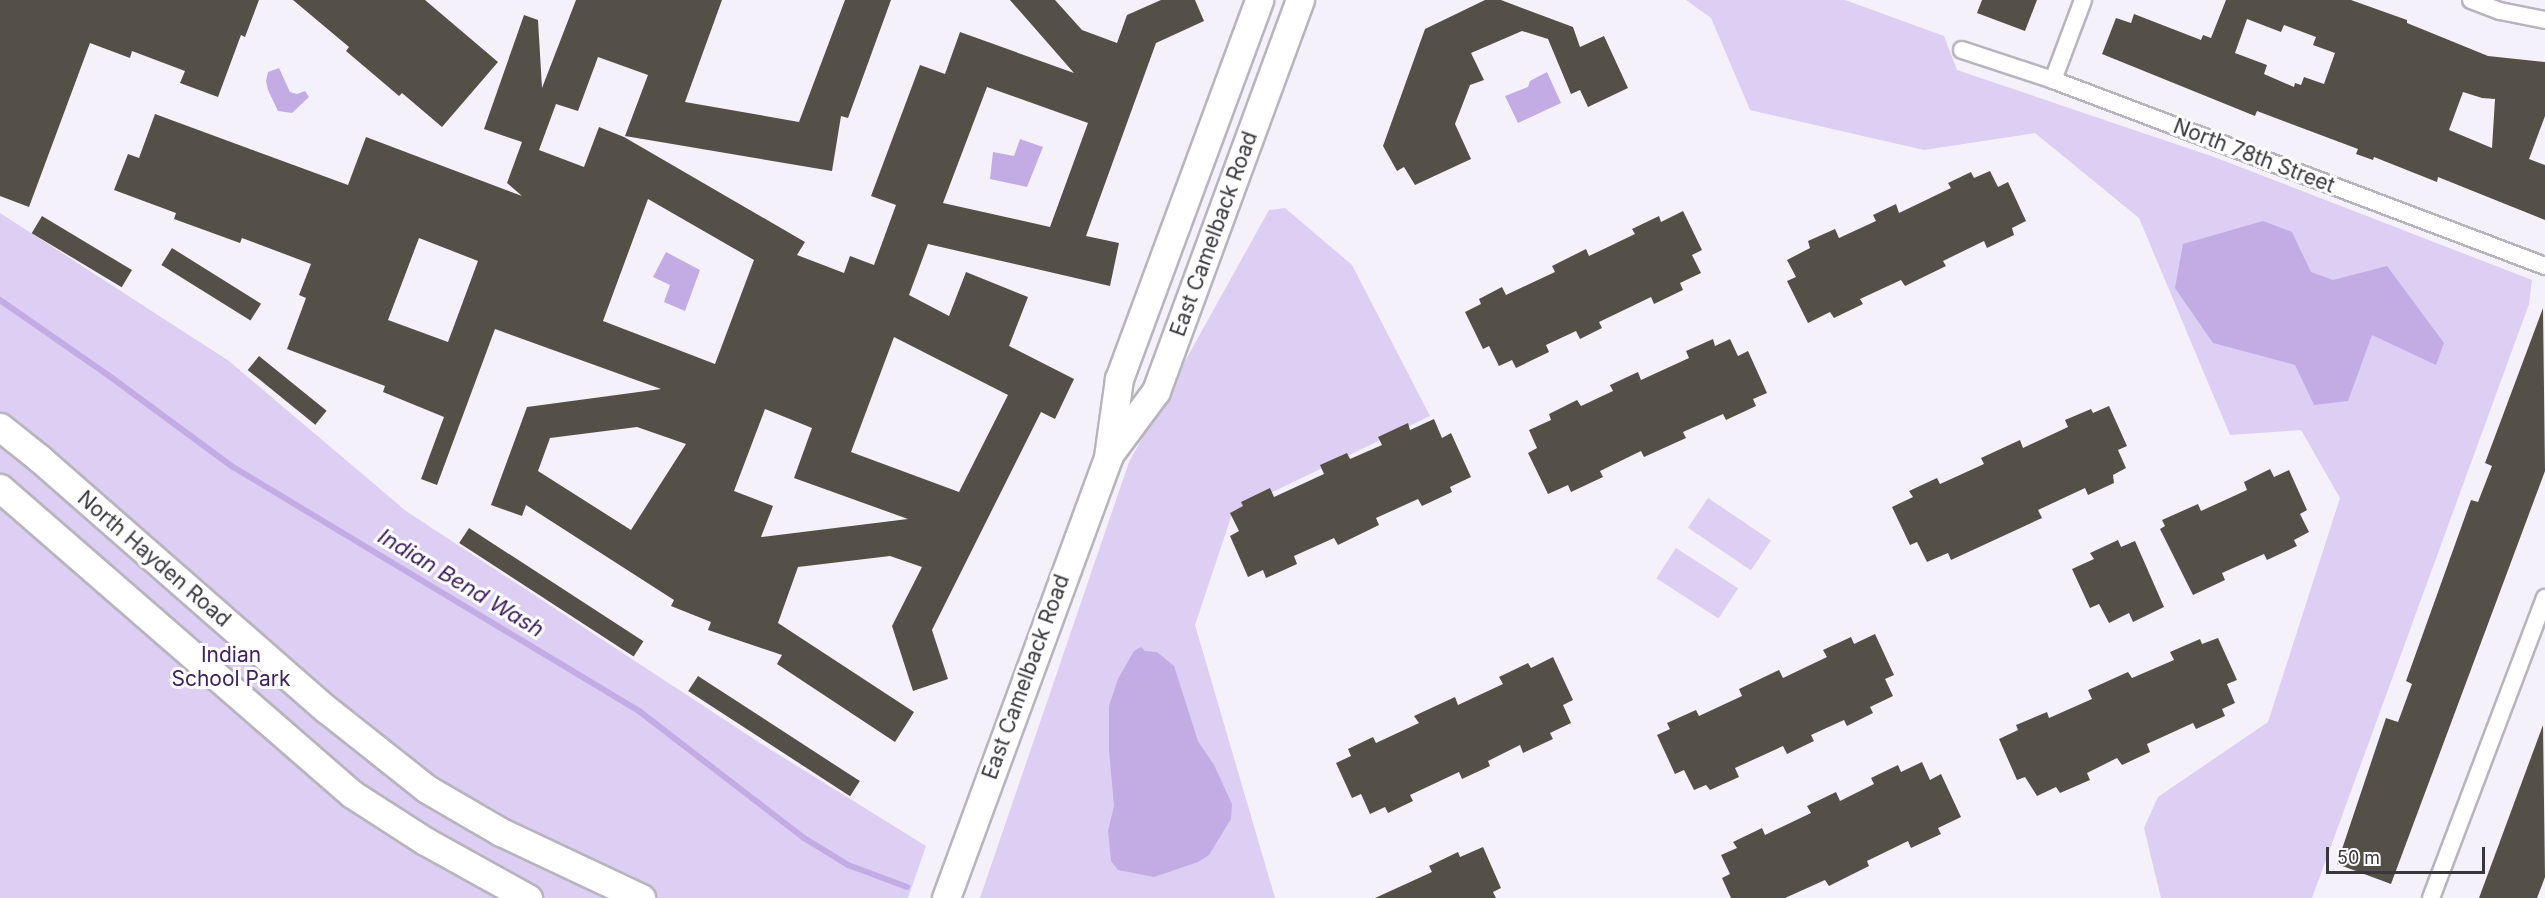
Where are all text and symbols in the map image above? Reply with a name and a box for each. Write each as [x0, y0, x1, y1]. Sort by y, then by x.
street label: North 78th Street [2170, 114, 2338, 198]
street label: East Camelback Road [1165, 128, 1263, 340]
street label: North Hayden Road [72, 486, 236, 632]
water label: Indian Bend Wash [373, 523, 549, 643]
street label: East Camelback Road [977, 571, 1075, 783]
park label: Indian School Park [171, 642, 291, 692]
scale bar [2329, 835, 2488, 873]
text: 50 m [2337, 847, 2380, 868]

